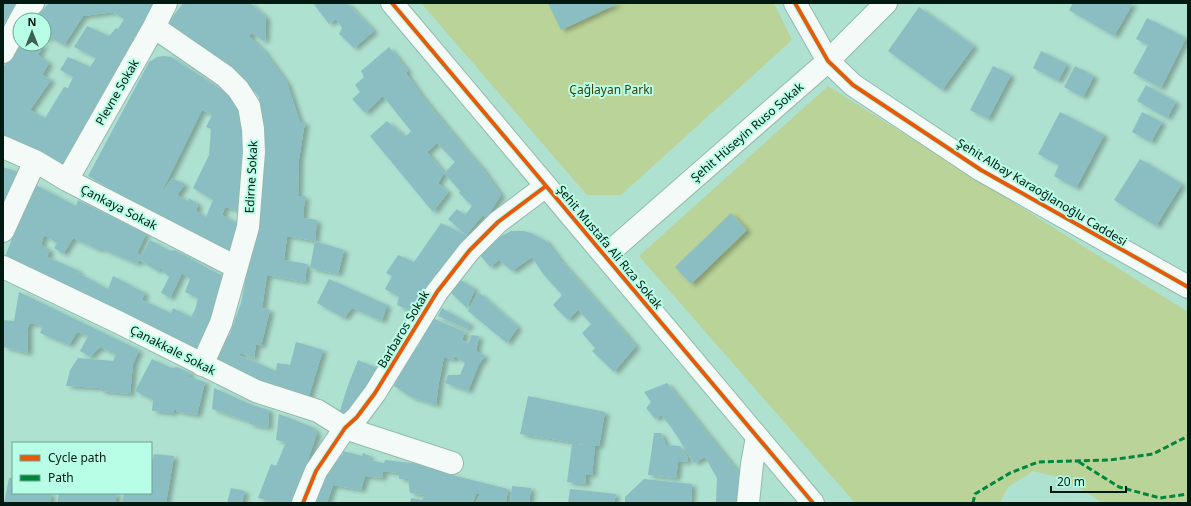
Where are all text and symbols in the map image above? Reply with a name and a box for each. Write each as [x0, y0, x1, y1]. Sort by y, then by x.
north arrow [12, 12, 52, 52]
text: N [28, 14, 36, 29]
street label: Plevne Sokak [91, 55, 143, 128]
street label: Şehit Hüseyin Ruso Sokak [687, 78, 807, 186]
park label: Çağlayan Parkı [569, 81, 653, 98]
street label: Şehit Albay Karaoğlanoğlu Caddesi [954, 134, 1130, 250]
street label: Edirne Sokak [241, 140, 261, 214]
street label: Çankaya Sokak [78, 180, 161, 234]
street label: Şehit Mustafa Ali Rıza Sokak [553, 181, 667, 313]
street label: Barbaros Sokak [373, 286, 433, 371]
street label: Çanakkale Sokak [127, 321, 219, 379]
legend [12, 442, 152, 494]
text: Cycle path [48, 449, 106, 466]
scale bar [1051, 468, 1126, 494]
text: Path [48, 469, 74, 486]
text: 20 m [1057, 473, 1085, 490]

